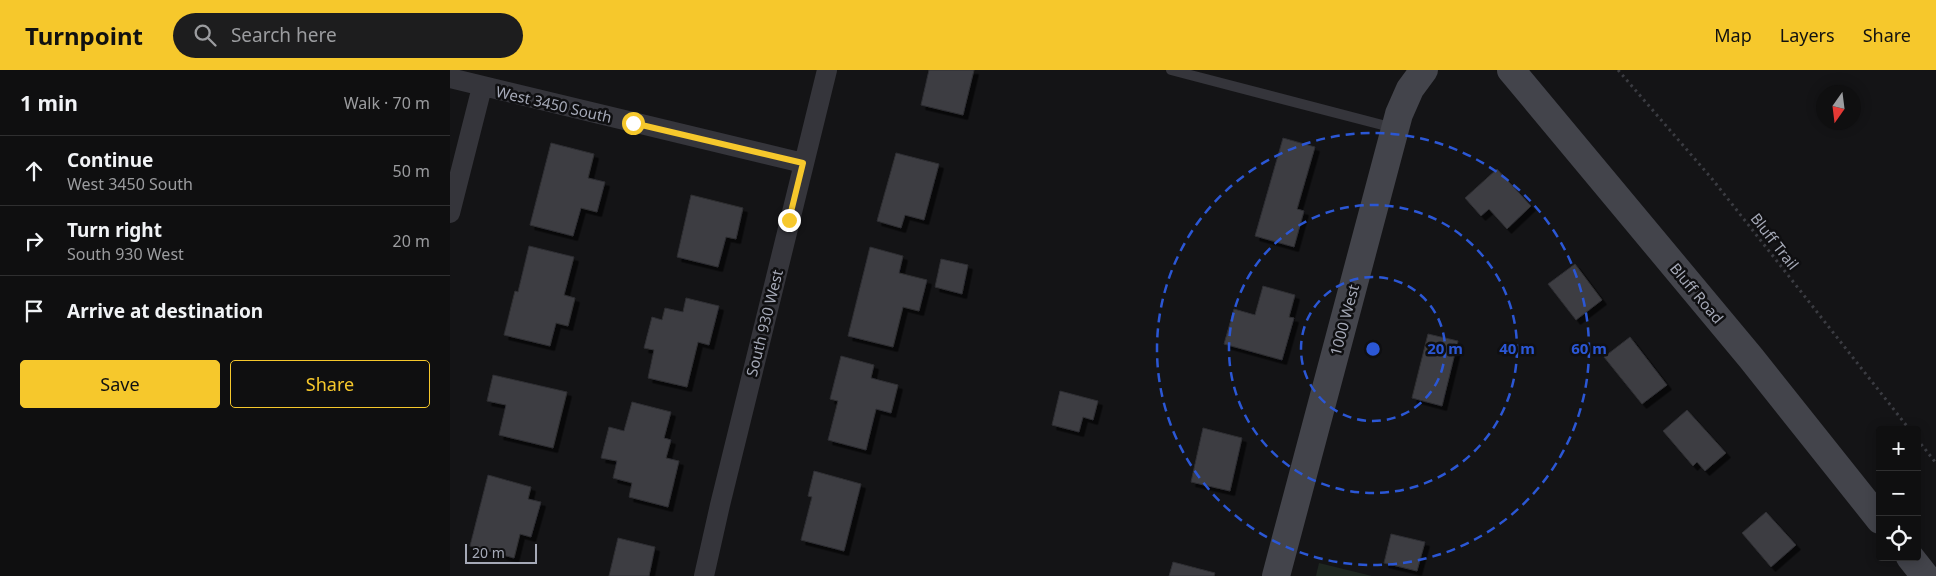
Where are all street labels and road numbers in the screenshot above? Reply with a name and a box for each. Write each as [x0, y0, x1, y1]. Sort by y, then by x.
street label: West 3450 South [494, 81, 614, 127]
street label: Bluff Trail [1747, 209, 1803, 273]
street label: Bluff Road [1666, 259, 1728, 327]
street label: South 930 West [741, 267, 787, 379]
street label: 1000 West [1325, 282, 1363, 358]

